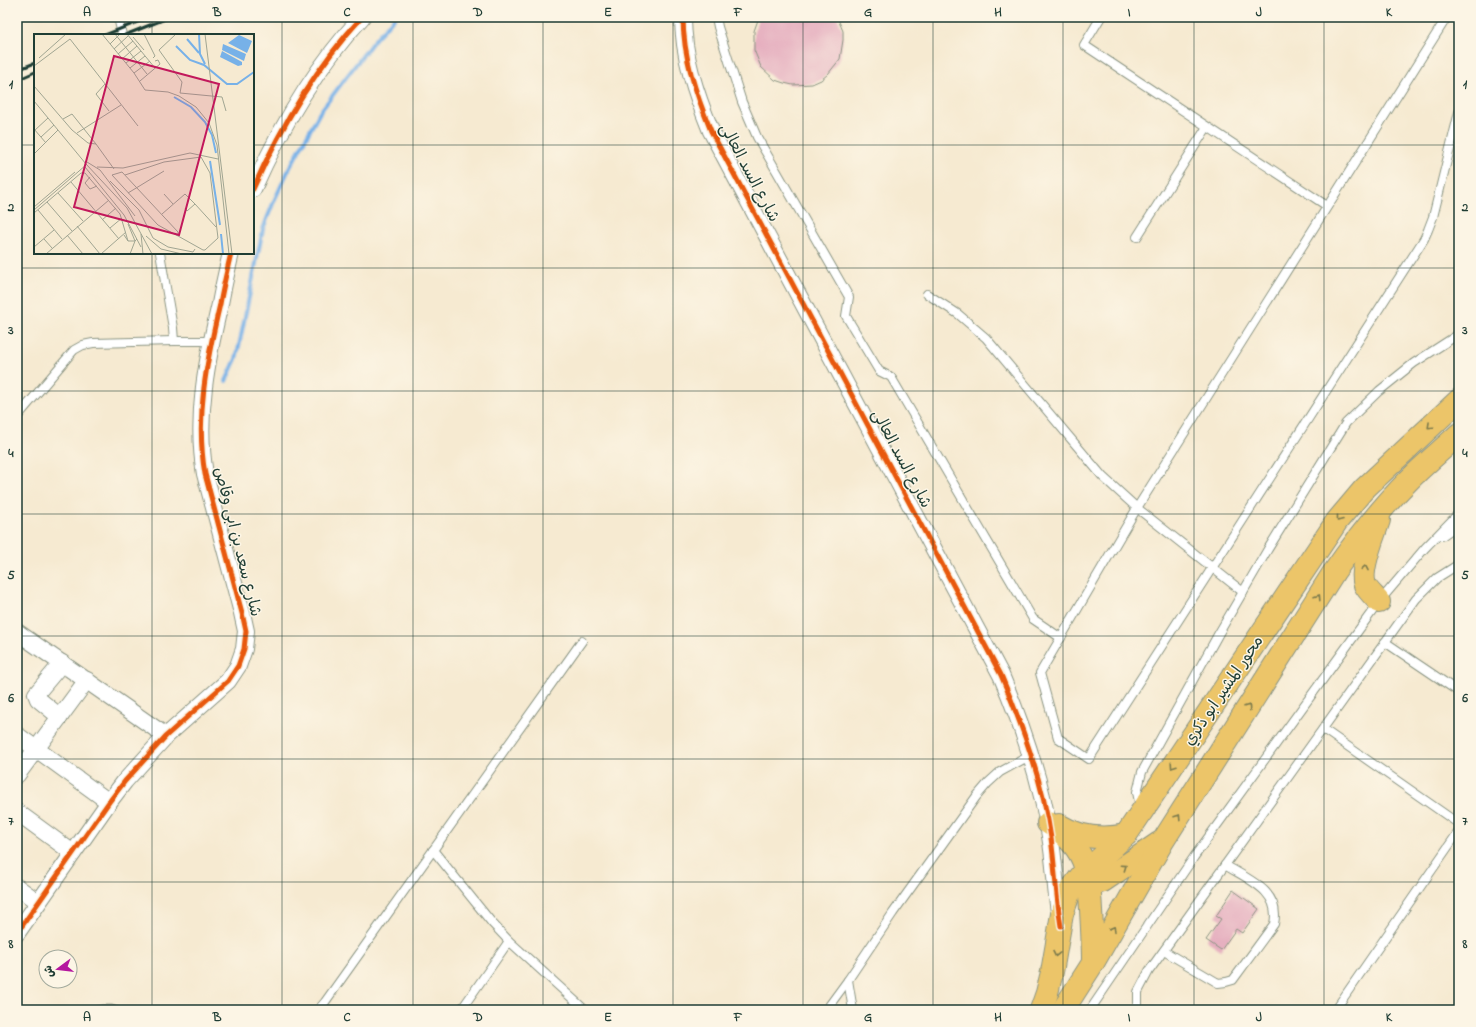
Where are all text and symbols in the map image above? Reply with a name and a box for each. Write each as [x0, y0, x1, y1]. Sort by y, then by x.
text: A [83, 3, 91, 22]
text: B [212, 3, 222, 22]
text: C [343, 3, 351, 22]
text: D [472, 3, 483, 22]
text: E [604, 3, 612, 22]
text: F [733, 3, 743, 22]
text: G [864, 3, 872, 22]
text: H [994, 3, 1002, 22]
text: I [1127, 3, 1131, 22]
text: J [1256, 3, 1262, 22]
text: K [1386, 3, 1393, 22]
inset map [34, 34, 254, 254]
text: 1 [9, 75, 14, 94]
text: 1 [1463, 75, 1468, 94]
street label: شارع السد العالى [713, 119, 785, 227]
text: 2 [7, 198, 15, 217]
text: 2 [1461, 198, 1469, 217]
text: 3 [7, 321, 14, 340]
text: 3 [1461, 321, 1468, 340]
street label: شارع السد العالى [865, 405, 937, 513]
one-way arrow [1427, 422, 1435, 429]
text: 4 [7, 444, 14, 463]
text: 4 [1461, 444, 1468, 463]
street label: شارع سعد بن ابى وقاص [207, 465, 267, 619]
one-way arrow [1337, 514, 1344, 521]
one-way arrow [1360, 565, 1369, 571]
text: 5 [7, 566, 15, 585]
text: 5 [1461, 566, 1469, 585]
one-way arrow [1313, 594, 1321, 601]
street label: محور المشير ابو ذكري [1178, 631, 1270, 751]
text: 6 [7, 689, 14, 708]
text: 6 [1461, 689, 1468, 708]
one-way arrow [1243, 704, 1251, 711]
one-way arrow [1171, 762, 1178, 769]
text: 7 [8, 812, 14, 831]
text: 7 [1462, 812, 1468, 831]
one-way arrow [1173, 814, 1180, 821]
one-way arrow [1120, 864, 1127, 872]
one-way arrow [1108, 926, 1115, 933]
text: 8 [8, 935, 14, 954]
text: 8 [1462, 935, 1468, 954]
north arrow [38, 949, 78, 989]
one-way arrow [1052, 951, 1060, 957]
text: ش [40, 963, 59, 979]
text: A [83, 1008, 91, 1027]
text: B [212, 1008, 222, 1027]
text: C [343, 1008, 351, 1027]
text: D [472, 1008, 483, 1027]
text: E [604, 1008, 612, 1027]
text: F [733, 1008, 743, 1027]
text: G [864, 1008, 872, 1027]
text: H [994, 1008, 1002, 1027]
text: I [1127, 1008, 1131, 1027]
text: J [1256, 1008, 1262, 1027]
text: K [1386, 1008, 1393, 1027]

